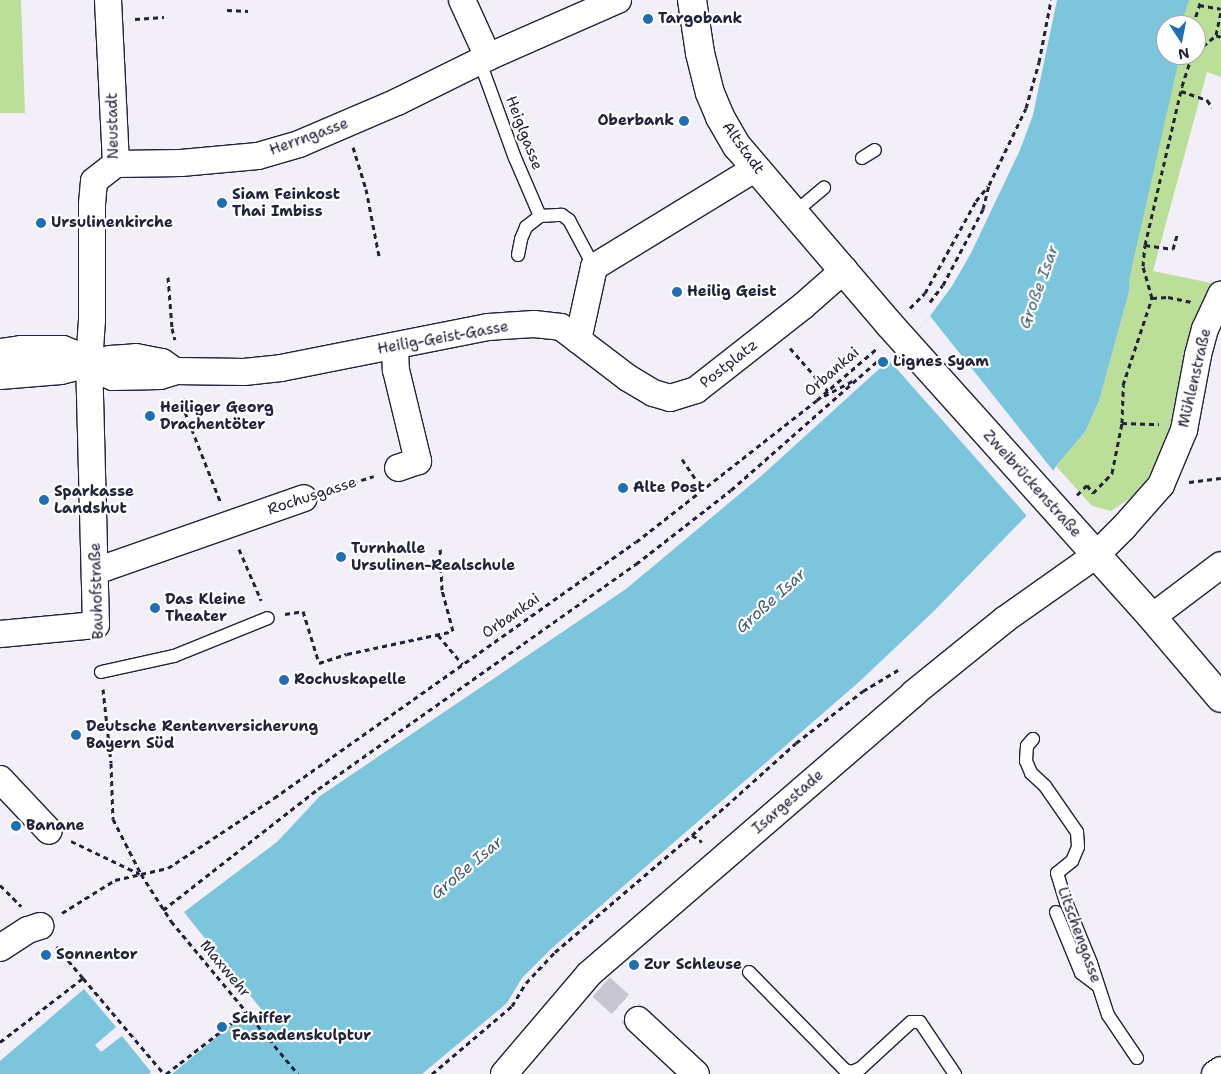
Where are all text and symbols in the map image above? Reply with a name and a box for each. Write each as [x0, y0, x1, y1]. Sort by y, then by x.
place label: Targobank [658, 10, 742, 28]
marker: Targobank [642, 13, 654, 25]
north arrow [1156, 15, 1206, 65]
text: N [1177, 44, 1191, 64]
street label: Neustadt [103, 93, 123, 159]
street label: Heiglgasse [502, 93, 546, 173]
place label: Oberbank [597, 112, 674, 130]
street label: Herrngasse [267, 114, 351, 160]
marker: Oberbank [678, 115, 690, 127]
street label: Altstadt [718, 118, 768, 178]
place label: Siam Feinkost Thai Imbiss [232, 185, 340, 220]
marker: Siam Feinkost Thai Imbiss [216, 197, 228, 209]
place label: Ursulinenkirche [51, 214, 173, 232]
marker: Ursulinenkirche [35, 217, 47, 229]
water label: Große Isar [1015, 243, 1063, 331]
place label: Heilig Geist [687, 283, 776, 301]
marker: Heilig Geist [671, 286, 683, 298]
street label: Heilig-Geist-Gasse [376, 318, 510, 358]
street label: Mühlenstraße [1175, 327, 1215, 429]
street label: Postplatz [697, 336, 761, 392]
street label: Orbankai [801, 343, 863, 401]
place label: Lignes Syam [893, 353, 989, 371]
marker: Lignes Syam [877, 356, 889, 368]
place label: Heiliger Georg Drachentöter [160, 398, 274, 433]
marker: Heiliger Georg Drachentöter [144, 410, 156, 422]
street label: Zweibrückenstraße [979, 427, 1085, 541]
street label: Rochusgasse [265, 473, 359, 519]
place label: Alte Post [633, 479, 705, 497]
place label: Sparkasse Landshut [54, 482, 134, 517]
marker: Alte Post [617, 482, 629, 494]
marker: Sparkasse Landshut [38, 494, 50, 506]
place label: Turnhalle Ursulinen-Realschule [351, 539, 515, 574]
street label: Bauhofstraße [86, 542, 108, 640]
marker: Turnhalle Ursulinen-Realschule [335, 551, 347, 563]
water label: Große Isar [732, 565, 810, 637]
place label: Das Kleine Theater [165, 590, 246, 625]
street label: Orbankai [479, 590, 543, 642]
marker: Das Kleine Theater [149, 602, 161, 614]
place label: Rochuskapelle [294, 671, 406, 689]
marker: Rochuskapelle [278, 674, 290, 686]
place label: Deutsche Rentenversicherung Bayern Süd [86, 717, 318, 752]
marker: Deutsche Rentenversicherung Bayern Süd [70, 729, 82, 741]
street label: Isargestade [749, 766, 827, 838]
place label: Banane [26, 817, 85, 835]
marker: Banane [10, 820, 22, 832]
water label: Große Isar [427, 833, 507, 903]
street label: Litschengasse [1053, 885, 1105, 985]
street label: Maxwehr [196, 937, 254, 1001]
place label: Sonnentor [56, 946, 138, 964]
marker: Sonnentor [40, 949, 52, 961]
place label: Zur Schleuse [644, 956, 742, 974]
marker: Zur Schleuse [628, 959, 640, 971]
place label: Schiffer Fassadenskulptur [232, 1009, 371, 1044]
marker: Schiffer Fassadenskulptur [216, 1021, 228, 1033]

